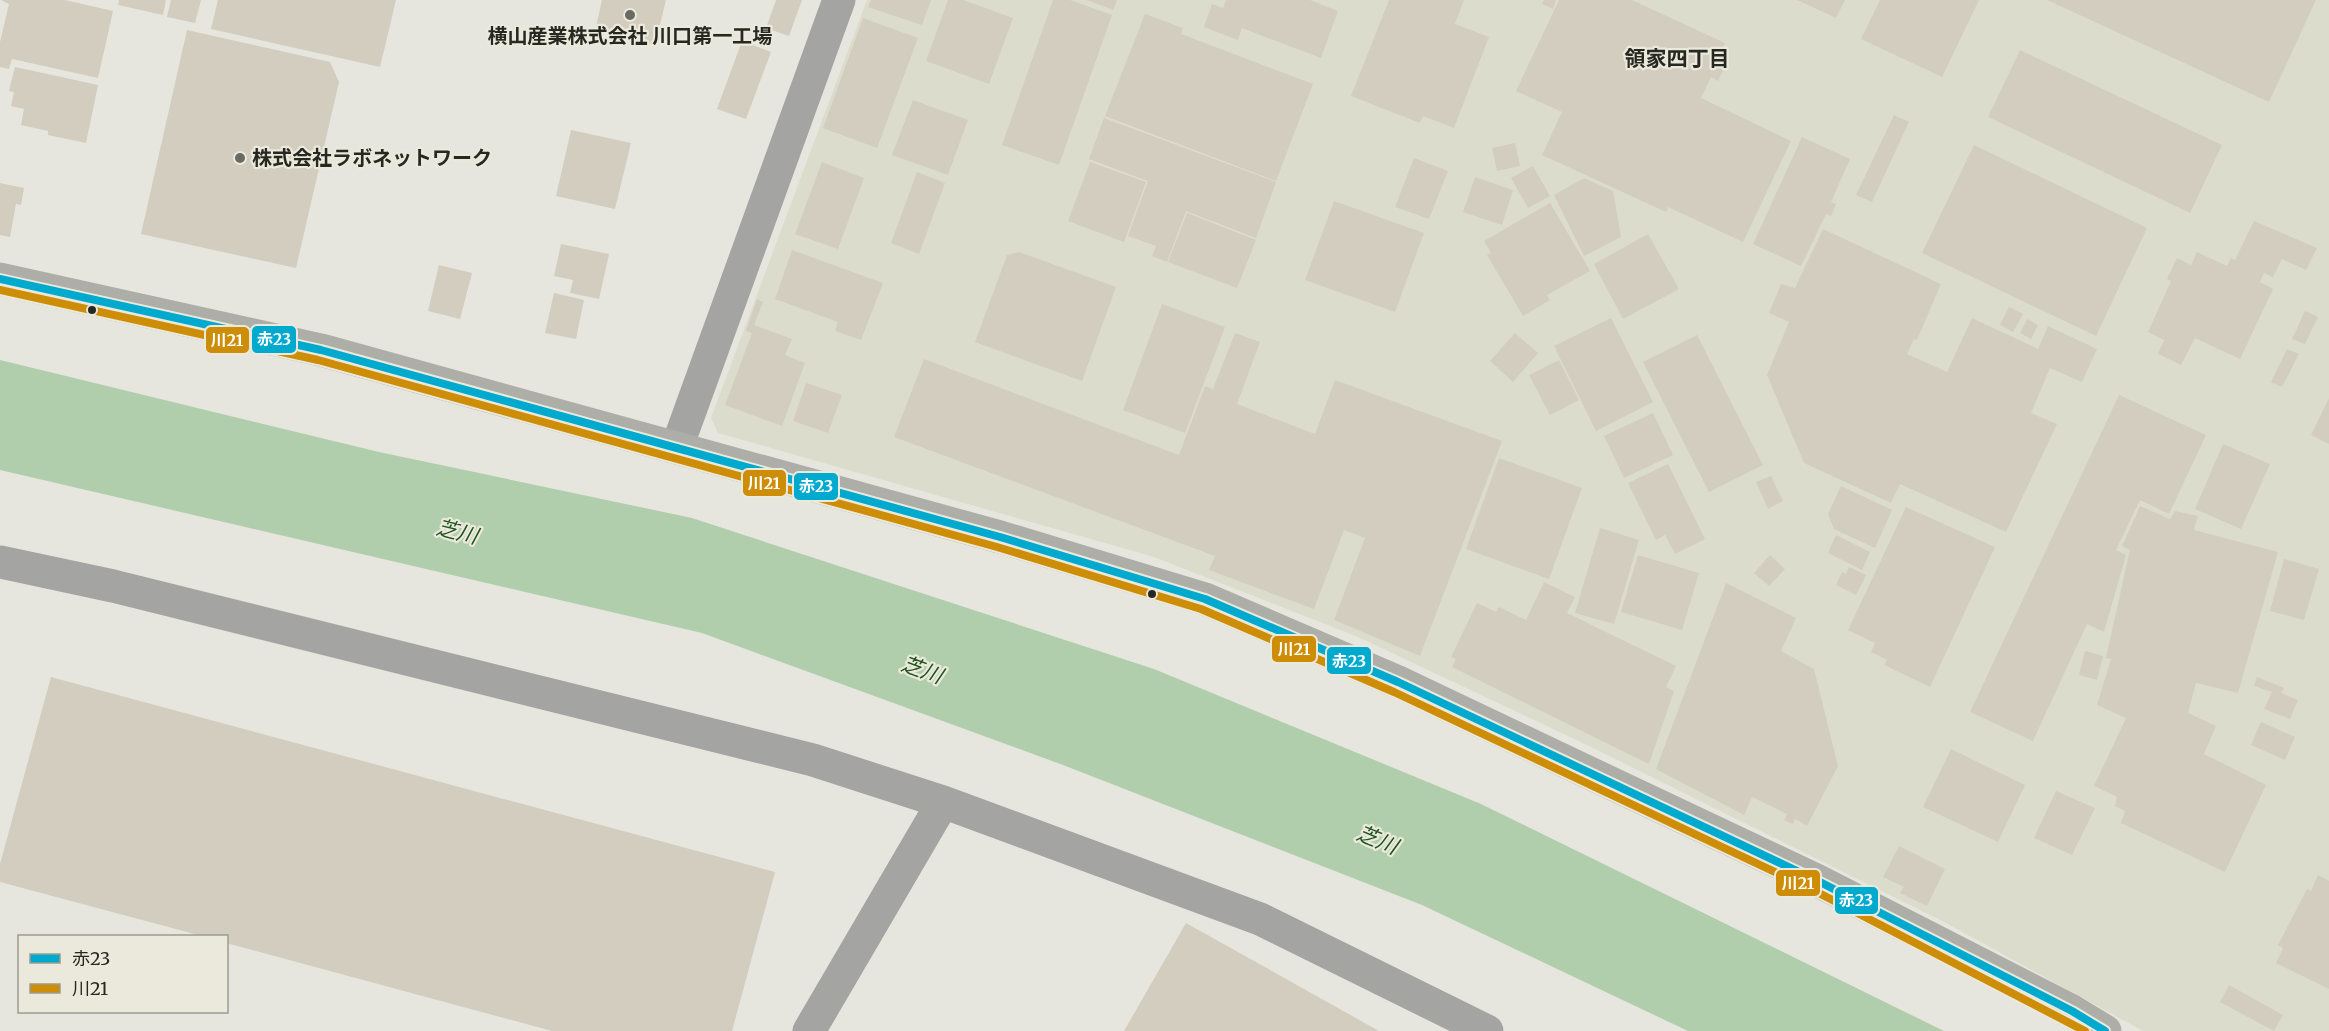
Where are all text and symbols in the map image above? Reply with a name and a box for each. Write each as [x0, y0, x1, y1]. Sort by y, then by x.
marker: 横山産業株式会社 川口第一工場 [623, 8, 637, 22]
place label: 横山産業株式会社 川口第一工場 [488, 23, 772, 48]
district label: 領家四丁目 [1625, 45, 1730, 72]
place label: 株式会社ラボネットワーク [252, 145, 492, 170]
marker: 株式会社ラボネットワーク [233, 151, 247, 165]
unlabelled marker [86, 304, 98, 316]
line badge: 赤23 [251, 325, 297, 354]
line badge: 川21 [205, 326, 250, 354]
text: 赤23 [257, 329, 291, 349]
text: 川21 [211, 330, 244, 350]
line badge: 川21 [742, 469, 787, 497]
line badge: 赤23 [793, 472, 839, 501]
text: 川21 [748, 473, 781, 493]
text: 赤23 [799, 476, 833, 496]
water label: 芝川 [433, 513, 483, 550]
unlabelled marker [1146, 588, 1158, 600]
line badge: 川21 [1271, 635, 1317, 663]
text: 川21 [1278, 639, 1311, 659]
line badge: 赤23 [1326, 646, 1372, 675]
water label: 芝川 [898, 650, 948, 690]
text: 赤23 [1332, 651, 1366, 671]
water label: 芝川 [1353, 819, 1404, 861]
line badge: 川21 [1775, 869, 1821, 897]
text: 川21 [1782, 873, 1815, 893]
line badge: 赤23 [1834, 886, 1879, 915]
text: 赤23 [1839, 890, 1873, 910]
legend [18, 935, 228, 1013]
text: 赤23 [72, 947, 110, 970]
text: 川21 [72, 977, 108, 1000]

